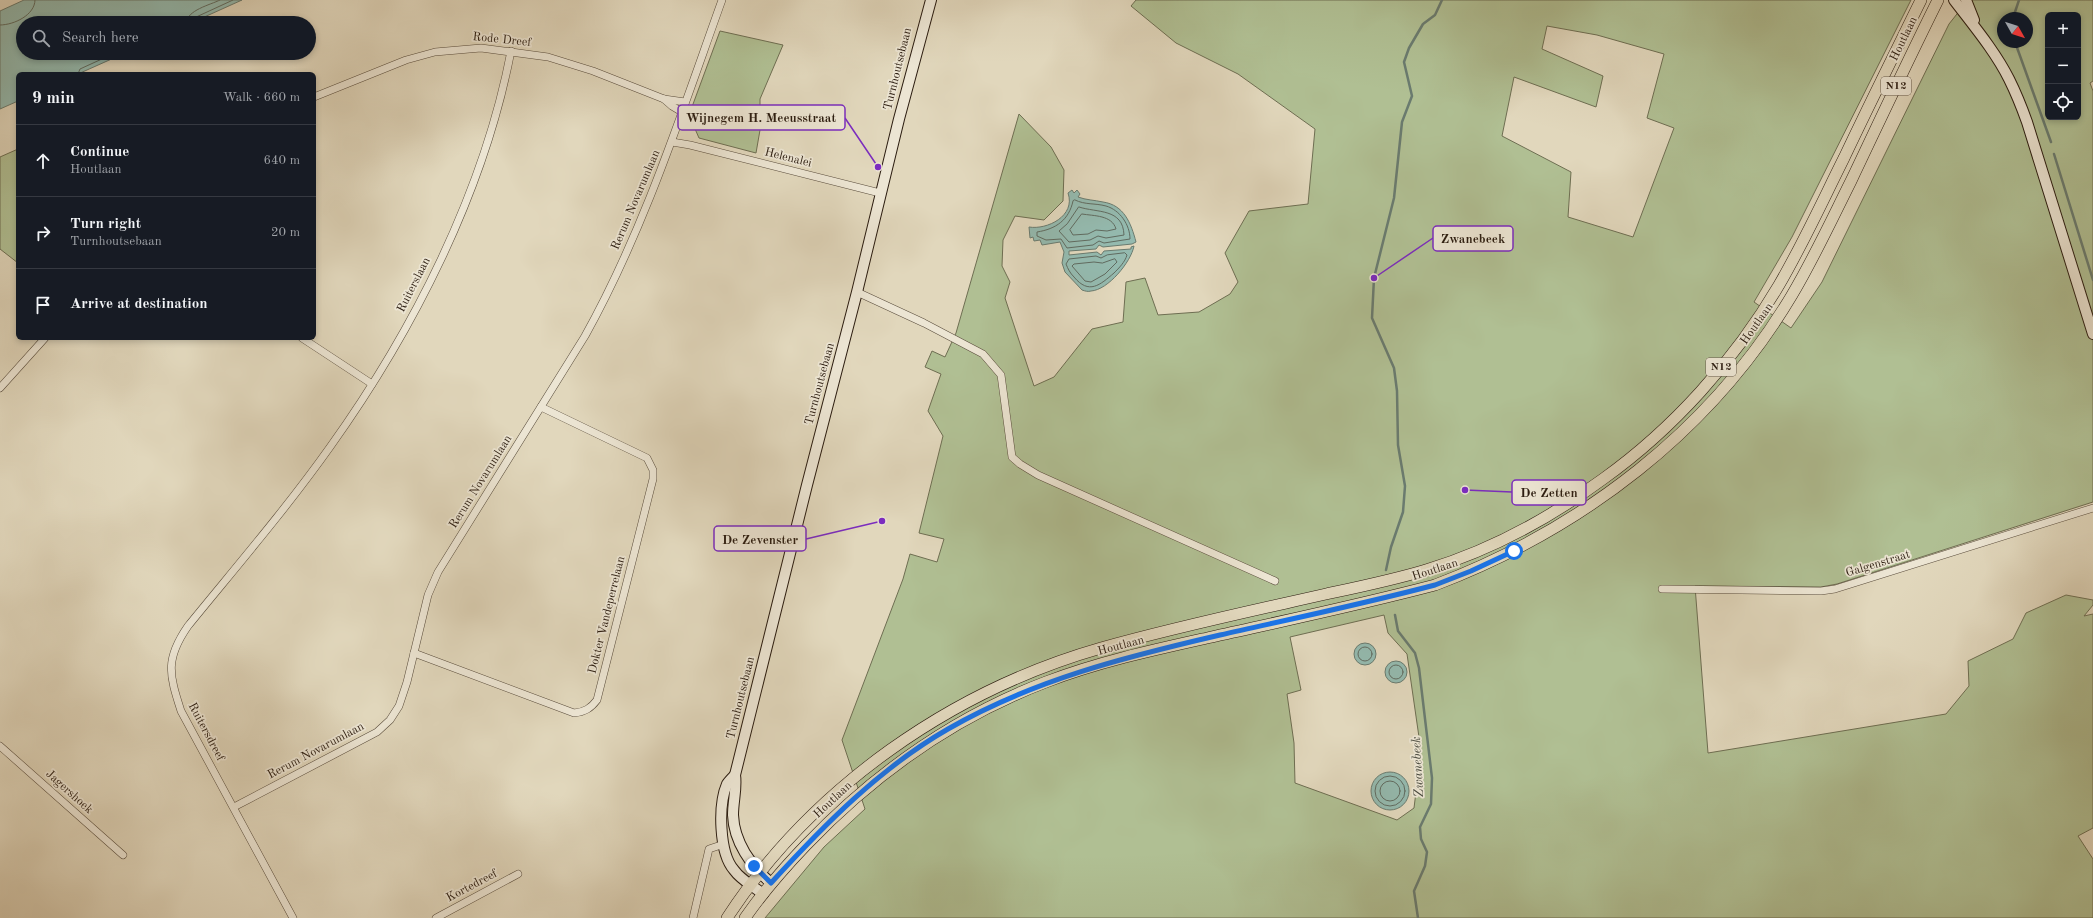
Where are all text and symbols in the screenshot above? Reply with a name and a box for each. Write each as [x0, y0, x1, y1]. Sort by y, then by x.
north arrow [1997, 12, 2033, 48]
map controls [2045, 12, 2081, 120]
button: + [2045, 12, 2081, 48]
street label: Houtlaan [1888, 15, 1920, 63]
search box [16, 16, 316, 60]
street label: Turnhoutsebaan [882, 26, 914, 112]
icon: search [30, 27, 52, 49]
text: Search here [62, 31, 139, 46]
street label: Rode Dreef [472, 31, 533, 49]
button: − [2045, 48, 2081, 84]
road number: N12 [1881, 77, 1911, 95]
button: locate [2045, 84, 2081, 120]
text: 9 min [32, 90, 75, 107]
text: Walk · 660 m [223, 91, 300, 104]
callout: Wijnegem H. Meeusstraat [678, 105, 845, 130]
text: Wijnegem H. Meeusstraat [686, 112, 836, 125]
text: Continue [70, 145, 129, 160]
street label: Helenalei [763, 146, 813, 170]
street label: Rerum Novarumlaan [610, 148, 663, 252]
icon: ahead [32, 150, 54, 172]
text: 640 m [263, 154, 300, 167]
text: Houtlaan [70, 163, 122, 176]
text: Turn right [70, 217, 141, 232]
icon: right [32, 222, 54, 244]
text: 20 m [271, 226, 300, 239]
callout: Zwanebeek [1433, 226, 1513, 251]
text: Zwanebeek [1441, 233, 1506, 246]
text: Turnhoutsebaan [70, 235, 162, 248]
street label: Ruiterslaan [395, 255, 433, 314]
icon: arrive [32, 294, 54, 316]
text: Arrive at destination [70, 297, 208, 312]
street label: Houtlaan [1738, 301, 1776, 347]
street label: Turnhoutsebaan [803, 341, 837, 426]
road number: N12 [1706, 358, 1736, 376]
street label: Rerum Novarumlaan [447, 433, 515, 531]
callout: De Zetten [1512, 480, 1586, 505]
text: De Zetten [1520, 487, 1578, 500]
callout: De Zevenster [714, 526, 806, 551]
text: De Zevenster [722, 534, 798, 547]
route start [1505, 542, 1523, 560]
street label: Galgenstraat [1844, 549, 1912, 579]
street label: Dokter Vandeperrelaan [587, 554, 628, 675]
street label: Houtlaan [1411, 557, 1460, 583]
street label: Houtlaan [1096, 634, 1146, 658]
street label: Turnhoutsebaan [725, 655, 757, 741]
street label: Ruitersdreef [186, 701, 227, 764]
street label: Rerum Novarumlaan [266, 720, 367, 781]
water label: Zwanebeek [1410, 736, 1426, 798]
street label: Jagershoek [43, 768, 95, 816]
street label: Houtlaan [812, 779, 855, 821]
route end [745, 857, 763, 875]
street label: Kortedreef [445, 867, 500, 904]

